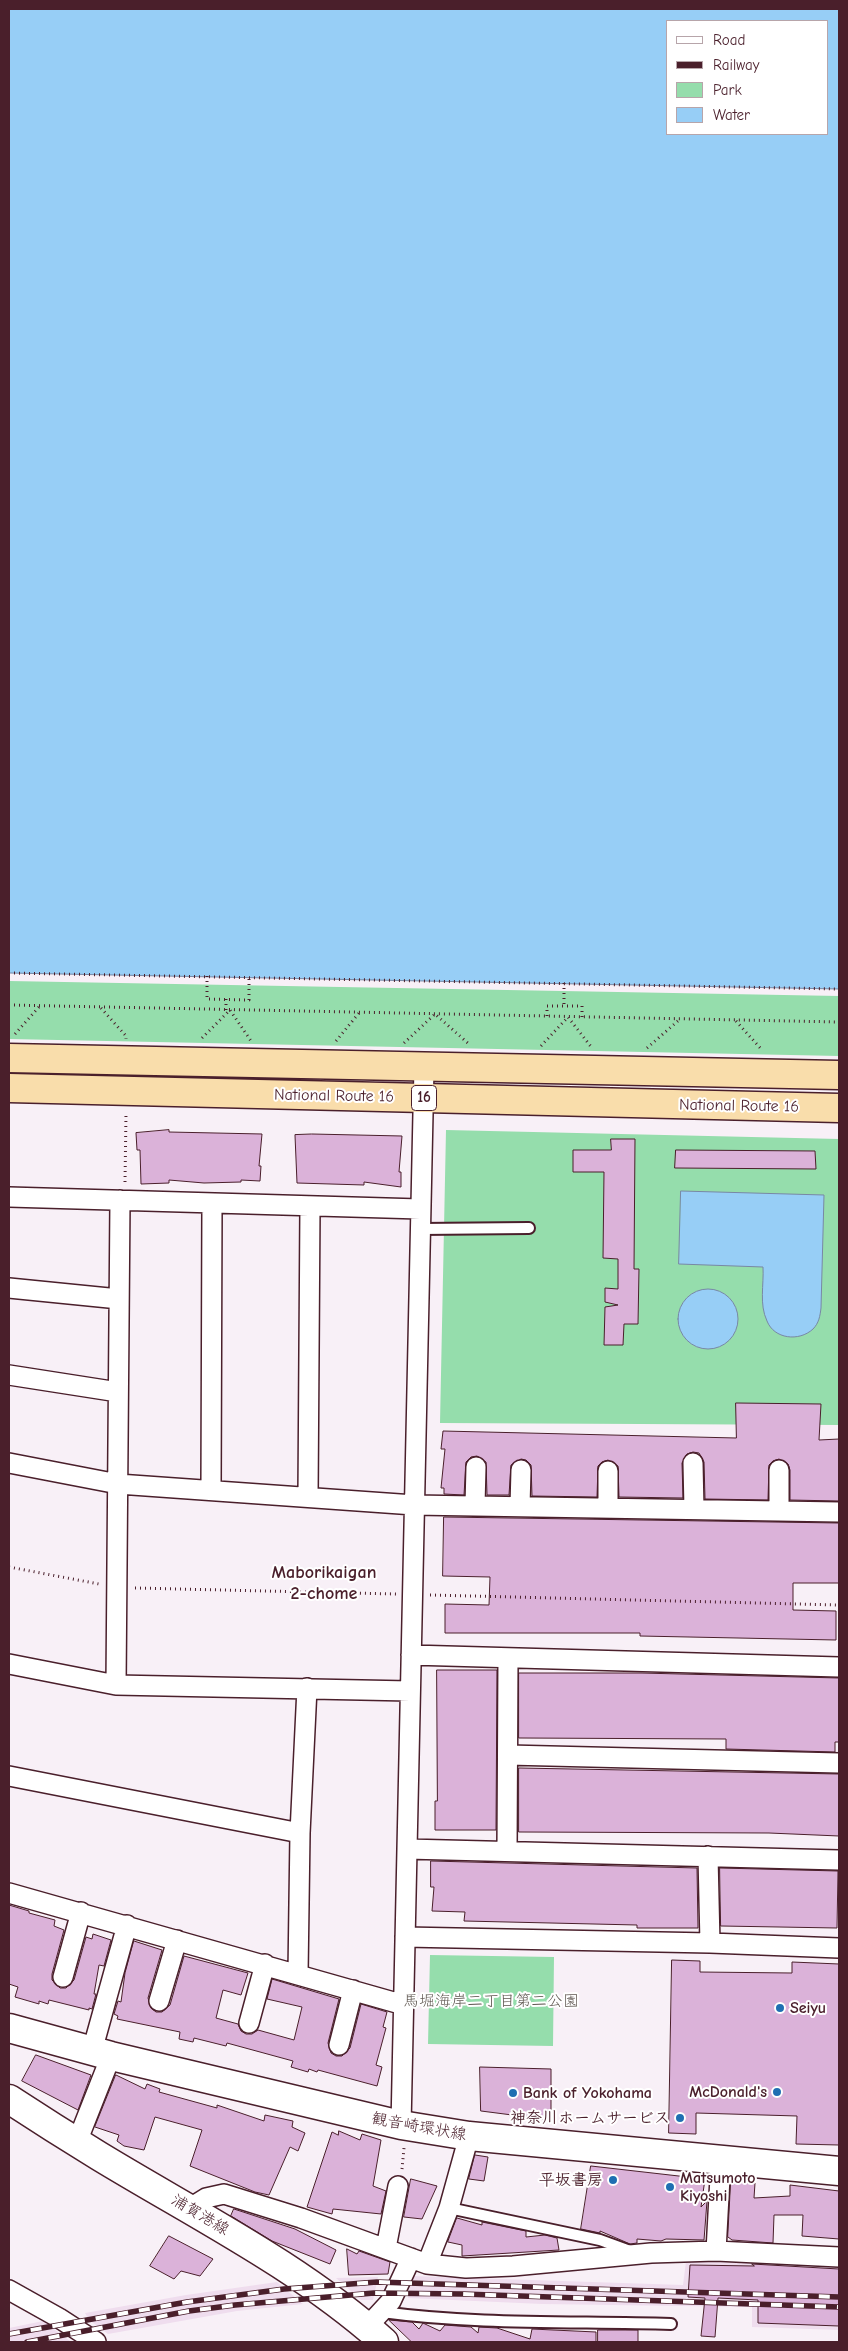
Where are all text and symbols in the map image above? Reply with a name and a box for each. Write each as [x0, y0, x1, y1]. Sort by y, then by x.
legend [666, 20, 828, 135]
text: Road [713, 31, 745, 49]
text: Railway [713, 56, 759, 74]
text: Park [713, 81, 742, 99]
text: Water [713, 106, 750, 124]
street label: National Route 16 [274, 1085, 394, 1107]
road number: 16 [412, 1086, 436, 1110]
street label: National Route 16 [679, 1095, 799, 1117]
district label: Maborikaigan 2-chome [272, 1562, 376, 1605]
park label: 馬堀海岸二丁目第二公園 [403, 1991, 579, 2011]
place label: Seiyu [790, 1998, 826, 2018]
marker: Seiyu [774, 2002, 786, 2014]
place label: McDonald's [689, 2082, 767, 2102]
place label: Bank of Yokohama [523, 2083, 652, 2103]
marker: McDonald's [771, 2086, 783, 2098]
marker: Bank of Yokohama [507, 2087, 519, 2099]
place label: 神奈川ホームサービス [510, 2108, 670, 2128]
street label: 観音崎環状線 [370, 2109, 468, 2145]
marker: 神奈川ホームサービス [674, 2112, 686, 2124]
place label: Matsumoto Kiyoshi [680, 2168, 755, 2206]
place label: 平坂書房 [539, 2170, 603, 2190]
marker: 平坂書房 [607, 2174, 619, 2186]
marker: Matsumoto Kiyoshi [664, 2181, 676, 2193]
street label: 浦賀港線 [168, 2190, 232, 2240]

